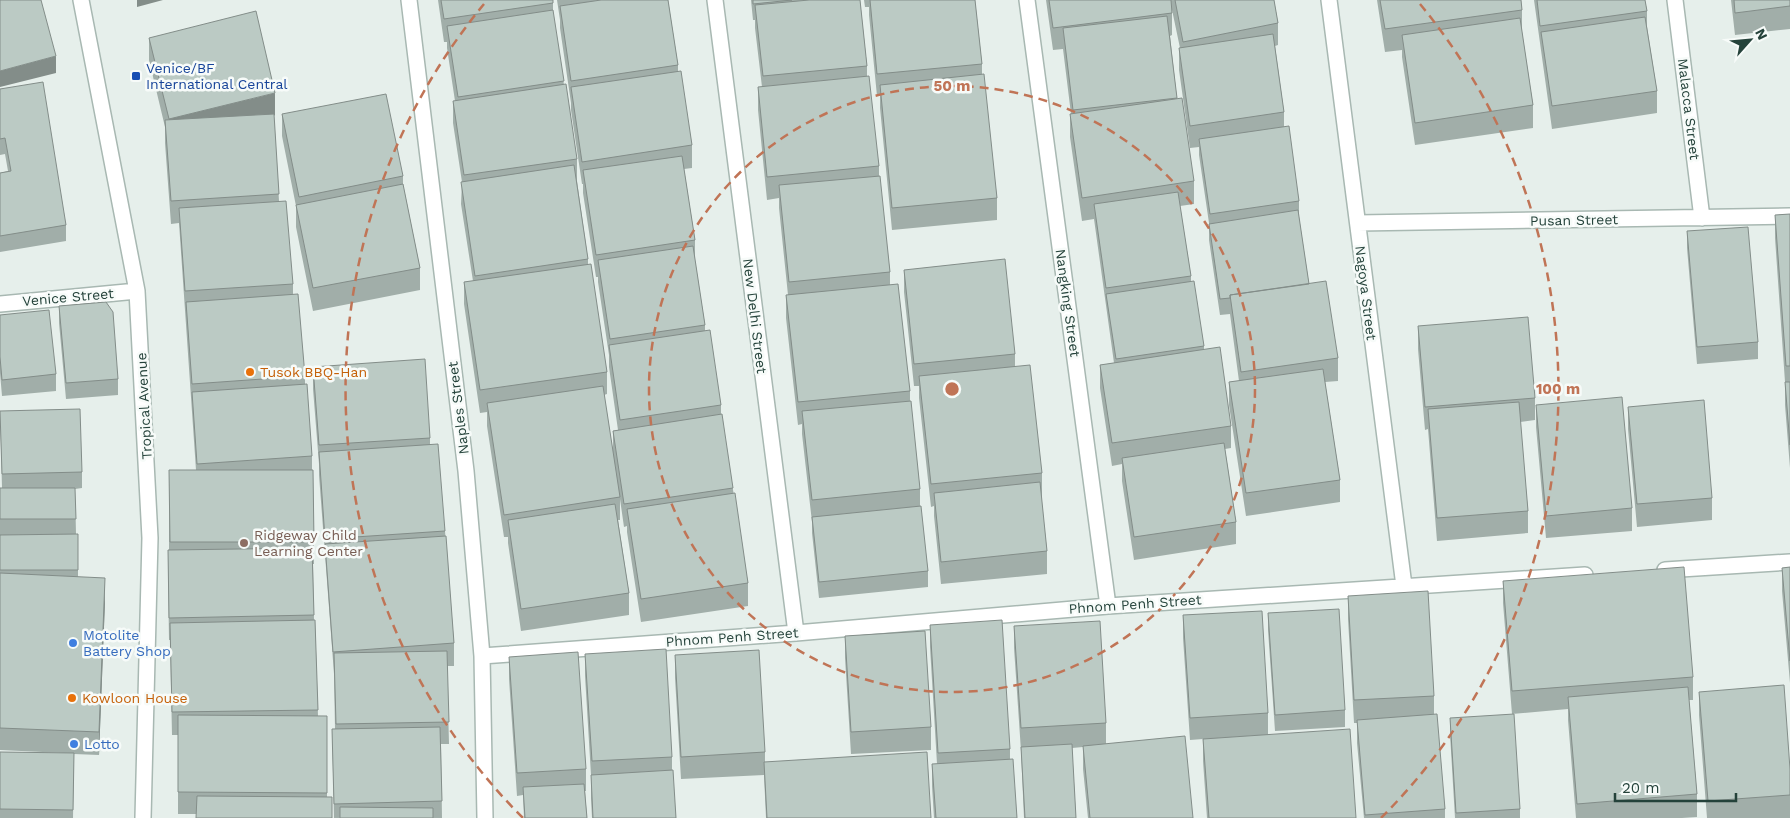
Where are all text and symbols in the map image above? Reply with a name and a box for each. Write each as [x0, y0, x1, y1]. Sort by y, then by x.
north arrow [1725, 15, 1775, 65]
text: N [1752, 26, 1771, 42]
street label: Malacca Street [1675, 57, 1703, 161]
place label: Venice/BF International Central [146, 60, 288, 92]
marker: Venice/BF International Central [130, 70, 142, 82]
text: 50 m [934, 77, 970, 95]
street label: Pusan Street [1530, 211, 1618, 229]
street label: Nagoya Street [1352, 245, 1380, 341]
street label: Nangking Street [1052, 248, 1084, 358]
street label: New Delhi Street [740, 257, 770, 375]
street label: Venice Street [22, 285, 115, 309]
street label: Tropical Avenue [133, 352, 155, 460]
street label: Naples Street [444, 360, 472, 455]
place label: Tusok BBQ-Han [260, 364, 367, 380]
marker: Tusok BBQ-Han [244, 366, 256, 378]
centre of rings [943, 380, 961, 398]
text: 100 m [1536, 380, 1580, 398]
place label: Ridgeway Child Learning Center [254, 527, 363, 559]
marker: Ridgeway Child Learning Center [238, 537, 250, 549]
street label: Phnom Penh Street [1068, 591, 1202, 617]
street label: Phnom Penh Street [665, 624, 799, 650]
place label: Motolite Battery Shop [83, 627, 171, 659]
marker: Motolite Battery Shop [67, 637, 79, 649]
place label: Kowloon House [82, 690, 188, 706]
marker: Kowloon House [66, 692, 78, 704]
place label: Lotto [84, 736, 120, 752]
marker: Lotto [68, 738, 80, 750]
scale bar [1615, 770, 1736, 802]
text: 20 m [1622, 779, 1660, 797]

